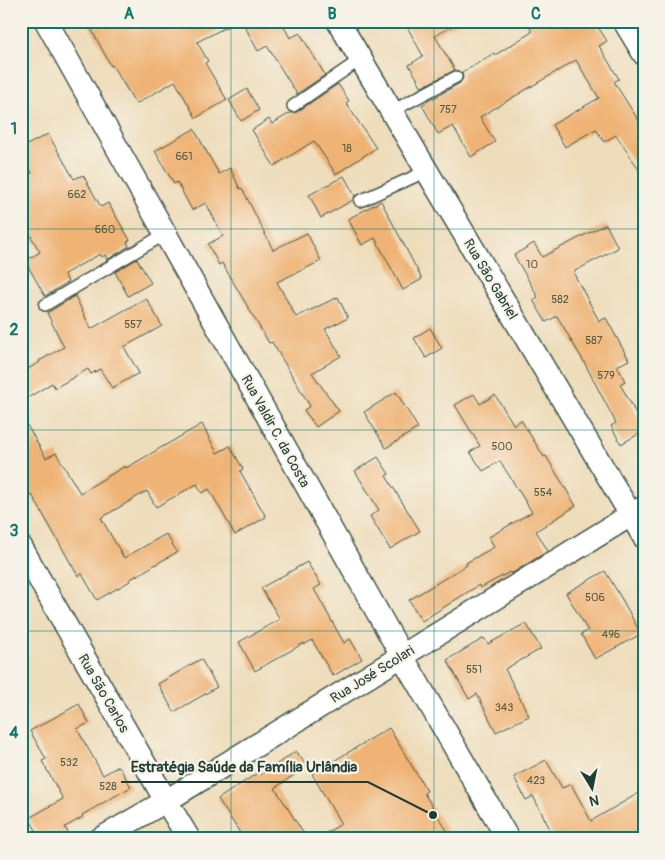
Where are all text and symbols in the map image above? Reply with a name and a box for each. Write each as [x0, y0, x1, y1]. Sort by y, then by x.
text: A [124, 4, 135, 24]
text: B [327, 4, 337, 24]
text: C [531, 4, 541, 24]
house number: 757 [439, 103, 457, 116]
text: 1 [11, 119, 17, 139]
house number: 18 [342, 142, 352, 155]
house number: 661 [175, 150, 193, 163]
house number: 662 [68, 188, 86, 201]
house number: 660 [95, 223, 115, 236]
street label: Rua São Gabriel [460, 236, 521, 323]
house number: 10 [526, 258, 538, 271]
house number: 582 [551, 293, 569, 306]
house number: 557 [124, 318, 142, 331]
text: 2 [10, 320, 19, 340]
house number: 587 [585, 334, 603, 347]
house number: 579 [597, 369, 615, 382]
street label: Rua Valdir C. da Costa [238, 372, 314, 490]
house number: 500 [492, 440, 513, 453]
house number: 554 [534, 486, 553, 499]
text: 3 [10, 521, 19, 541]
house number: 506 [585, 591, 605, 604]
house number: 496 [602, 628, 620, 641]
street label: Rua José Scolari [327, 642, 418, 707]
street label: Rua São Carlos [74, 651, 133, 736]
house number: 551 [466, 663, 482, 676]
house number: 343 [495, 701, 513, 714]
text: 4 [9, 723, 19, 743]
callout: Estratégia Saúde da Família Urlândia [121, 752, 368, 782]
house number: 532 [60, 756, 78, 769]
text: Estratégia Saúde da Família Urlândia [131, 758, 357, 777]
north arrow [568, 762, 618, 812]
house number: 423 [527, 774, 545, 787]
house number: 528 [99, 780, 117, 793]
text: N [588, 791, 600, 810]

